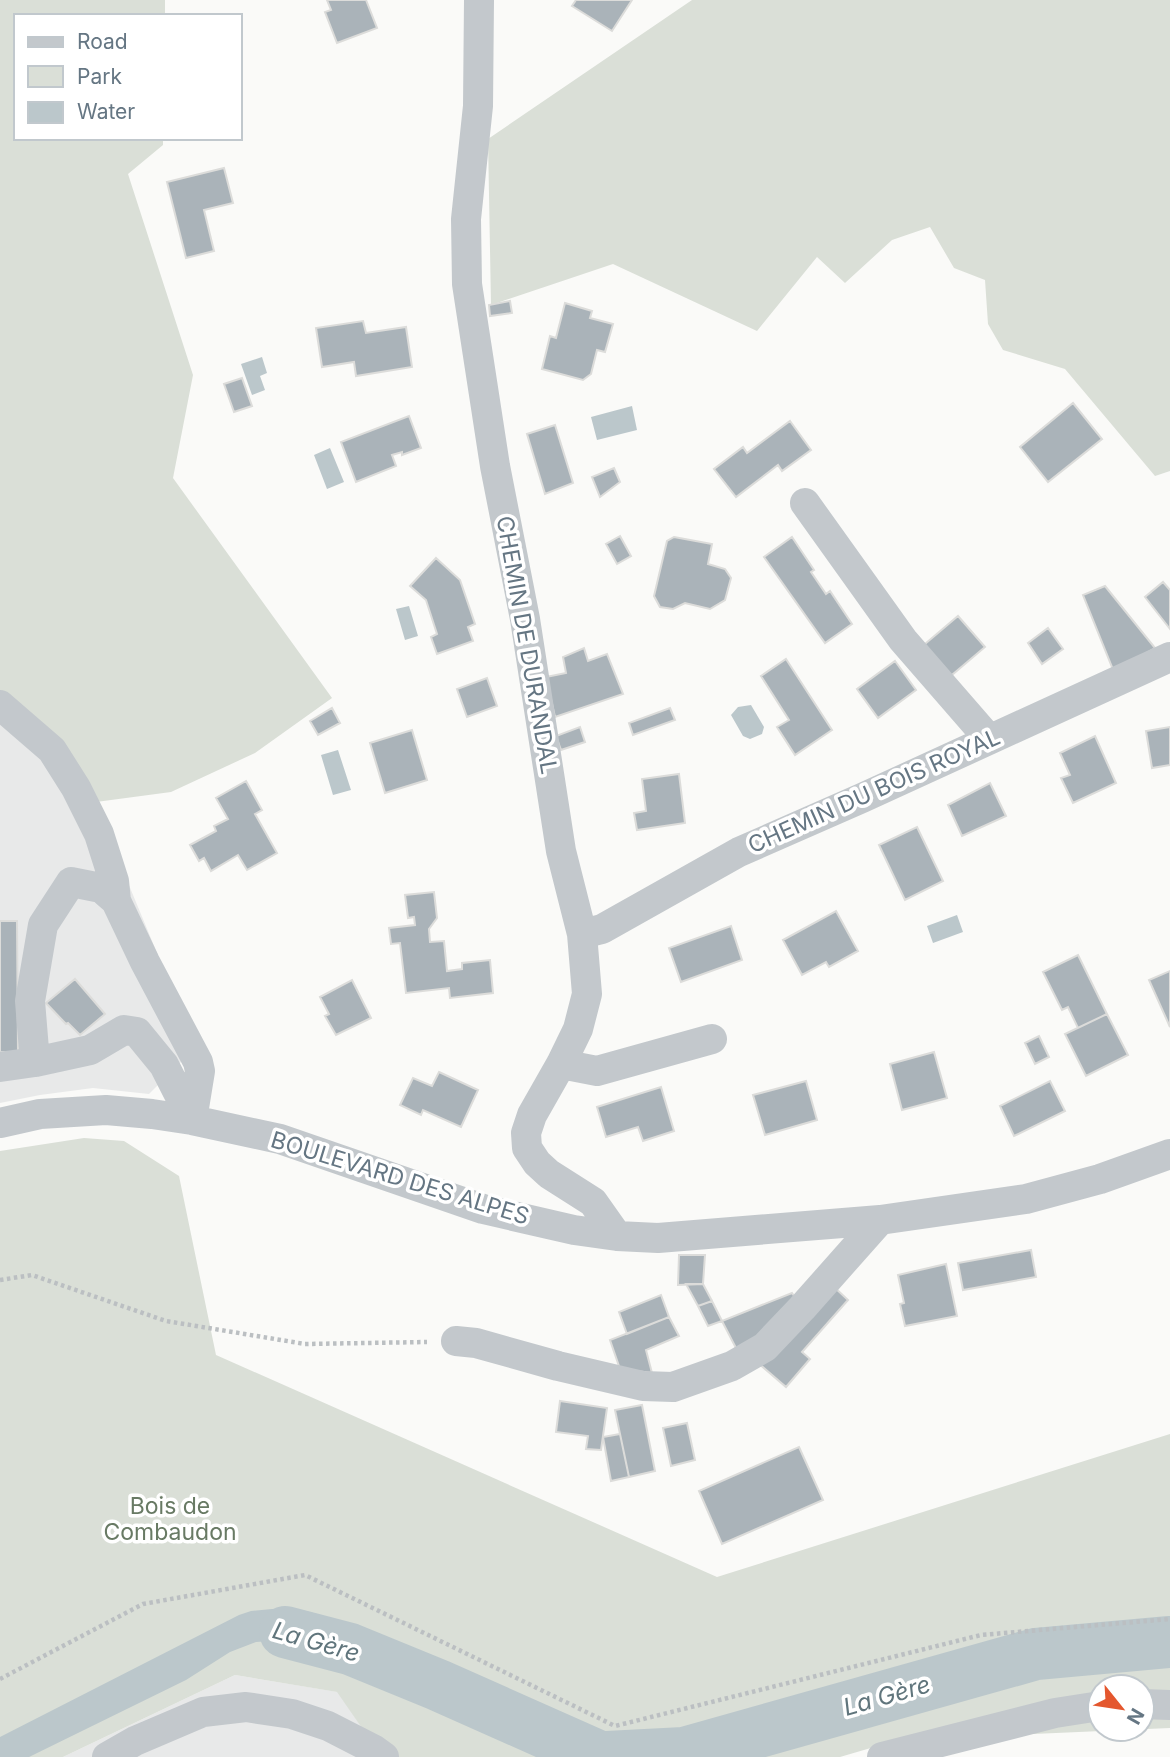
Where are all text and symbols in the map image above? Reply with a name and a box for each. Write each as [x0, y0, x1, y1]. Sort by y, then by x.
legend [14, 14, 242, 140]
text: Road [77, 29, 128, 54]
text: Park [77, 64, 122, 89]
text: Water [77, 99, 135, 124]
street label: CHEMIN DE DURANDAL [490, 514, 564, 776]
street label: CHEMIN DU BOIS ROYAL [744, 723, 1004, 859]
street label: BOULEVARD DES ALPES [268, 1125, 532, 1231]
park label: Bois de Combaudon [103, 1492, 237, 1546]
water label: La Gère [269, 1615, 363, 1668]
water label: La Gère [840, 1669, 934, 1722]
north arrow [1086, 1673, 1156, 1743]
text: N [1122, 1704, 1149, 1728]

